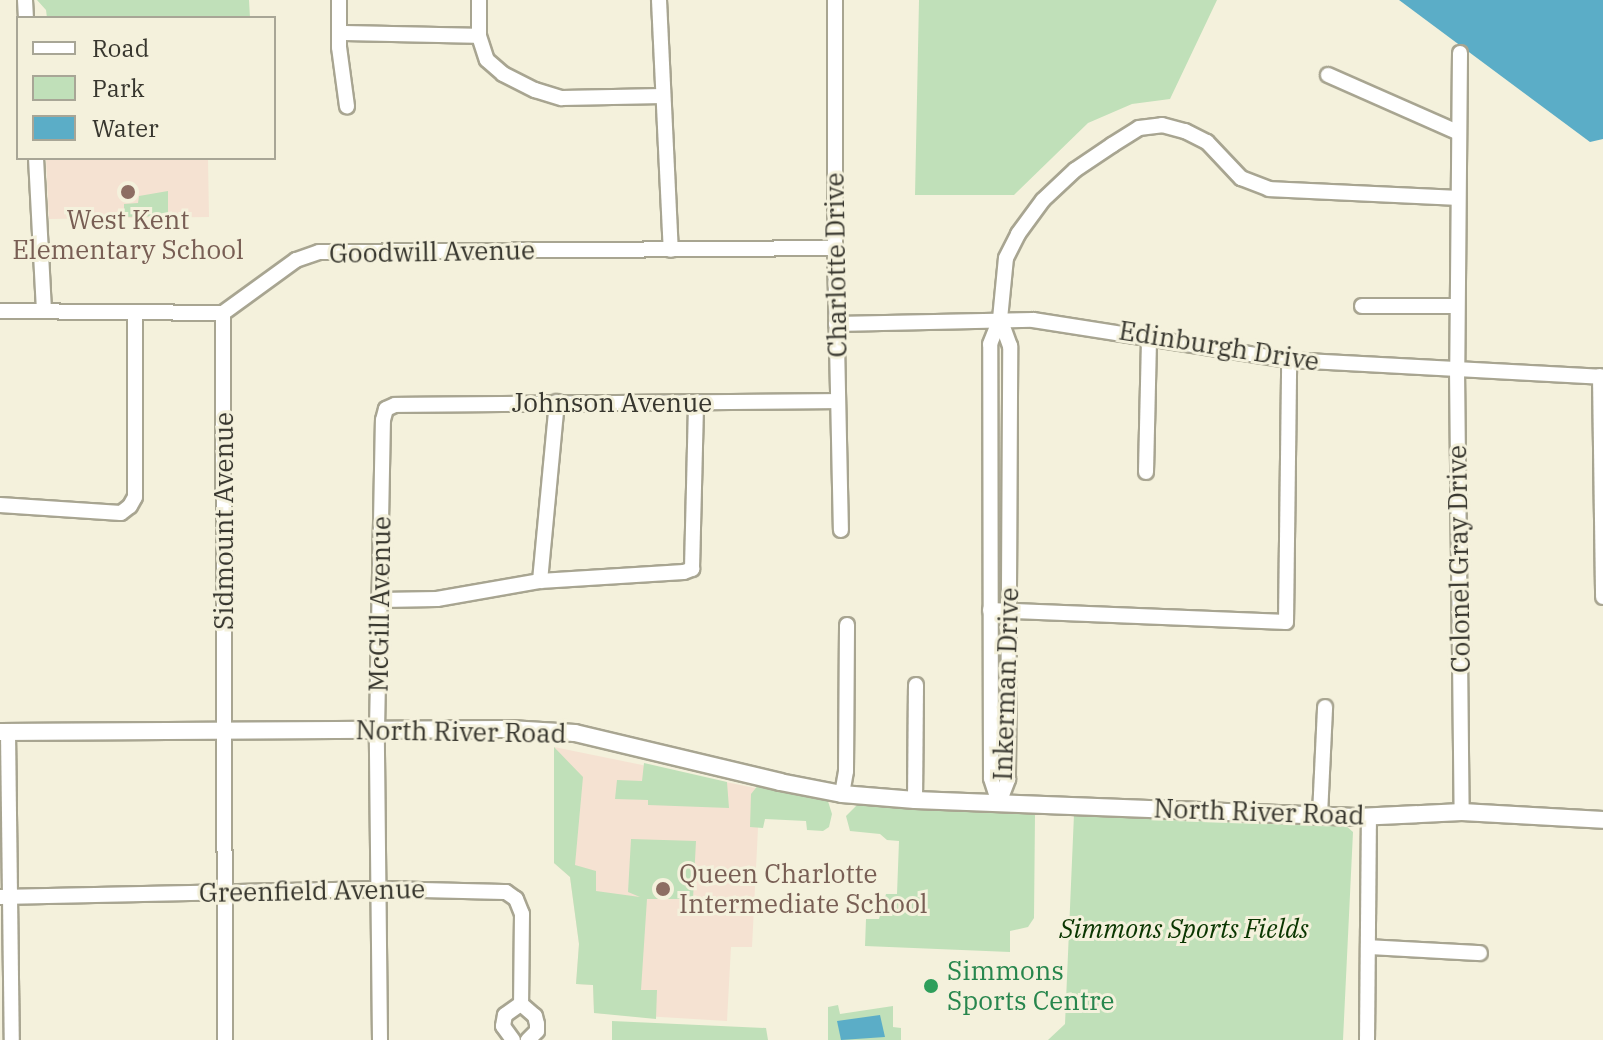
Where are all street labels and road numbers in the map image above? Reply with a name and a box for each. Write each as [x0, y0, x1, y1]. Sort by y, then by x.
street label: Charlotte Drive [819, 172, 853, 358]
street label: Goodwill Avenue [329, 235, 535, 269]
street label: Edinburgh Drive [1117, 315, 1321, 377]
street label: Johnson Avenue [512, 387, 712, 419]
street label: Sidmount Avenue [208, 412, 240, 630]
street label: Colonel Gray Drive [1441, 445, 1477, 673]
street label: McGill Avenue [363, 516, 397, 692]
street label: Inkerman Drive [987, 587, 1025, 781]
street label: North River Road [355, 715, 567, 749]
street label: North River Road [1153, 793, 1365, 831]
street label: Greenfield Avenue [199, 873, 425, 909]

